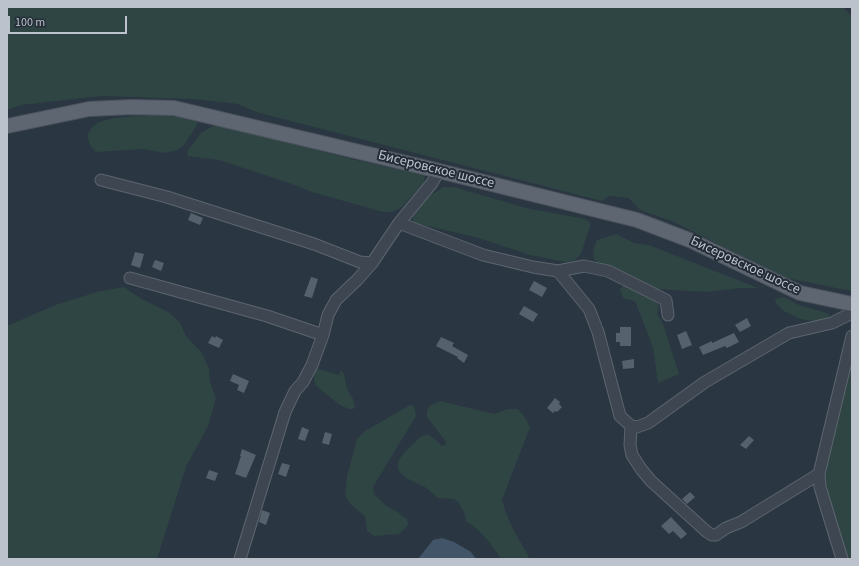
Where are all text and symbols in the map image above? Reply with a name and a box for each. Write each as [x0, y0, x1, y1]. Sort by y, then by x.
scale bar [10, 8, 129, 34]
text: 100 m [15, 14, 45, 31]
street label: Бисеровское шоссе [376, 147, 496, 193]
street label: Бисеровское шоссе [687, 233, 803, 299]

